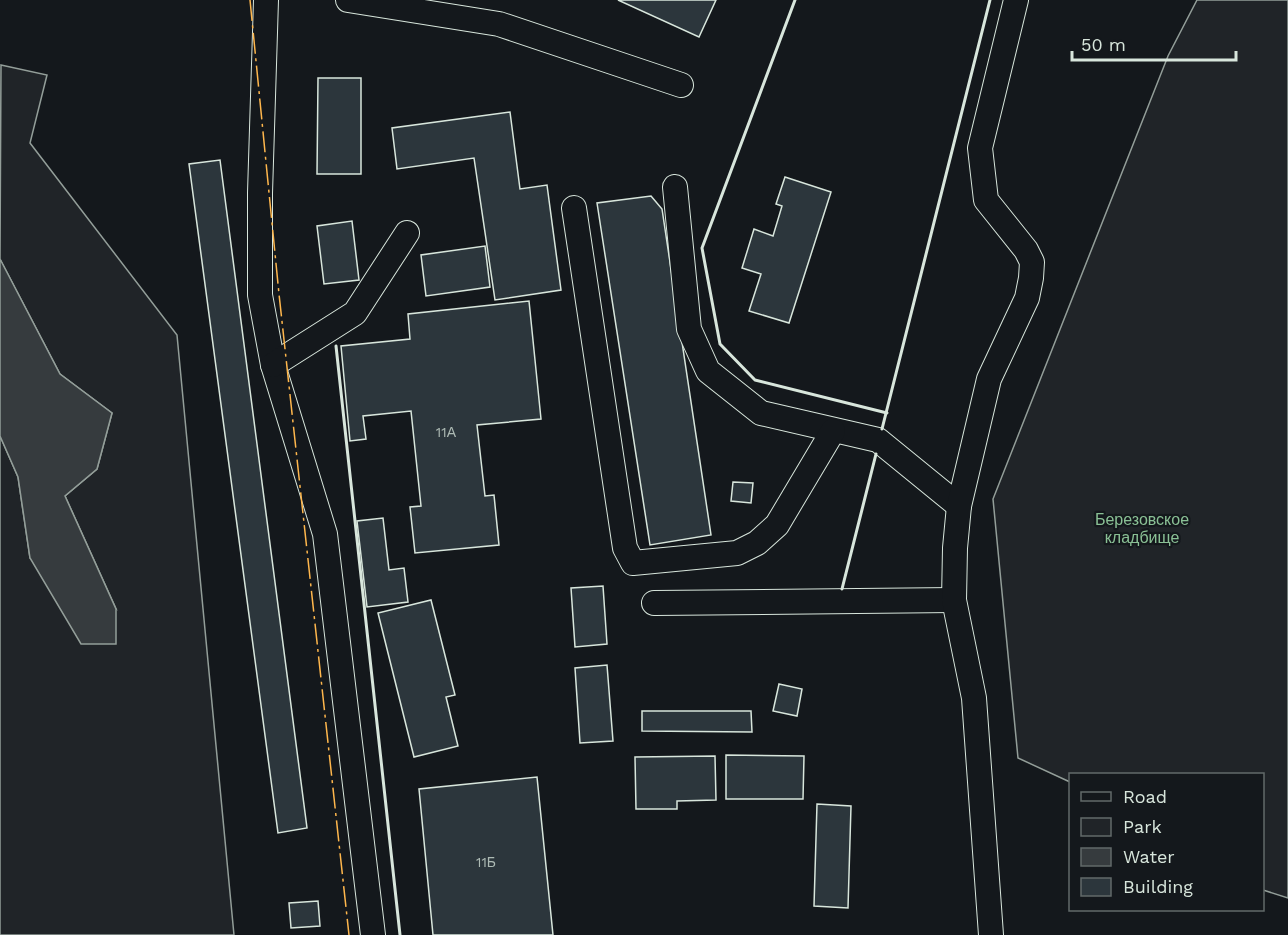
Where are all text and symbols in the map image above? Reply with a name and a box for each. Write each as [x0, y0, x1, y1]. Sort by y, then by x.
scale bar [1072, 24, 1236, 62]
text: 50 m [1081, 34, 1126, 55]
house number: 11А [436, 424, 457, 440]
park label: Березовское кладбище [1095, 510, 1189, 547]
legend [1069, 773, 1264, 911]
text: Road [1123, 786, 1167, 807]
text: Park [1123, 816, 1162, 837]
text: Water [1123, 846, 1175, 867]
house number: 11Б [476, 854, 496, 870]
text: Building [1123, 876, 1193, 897]

